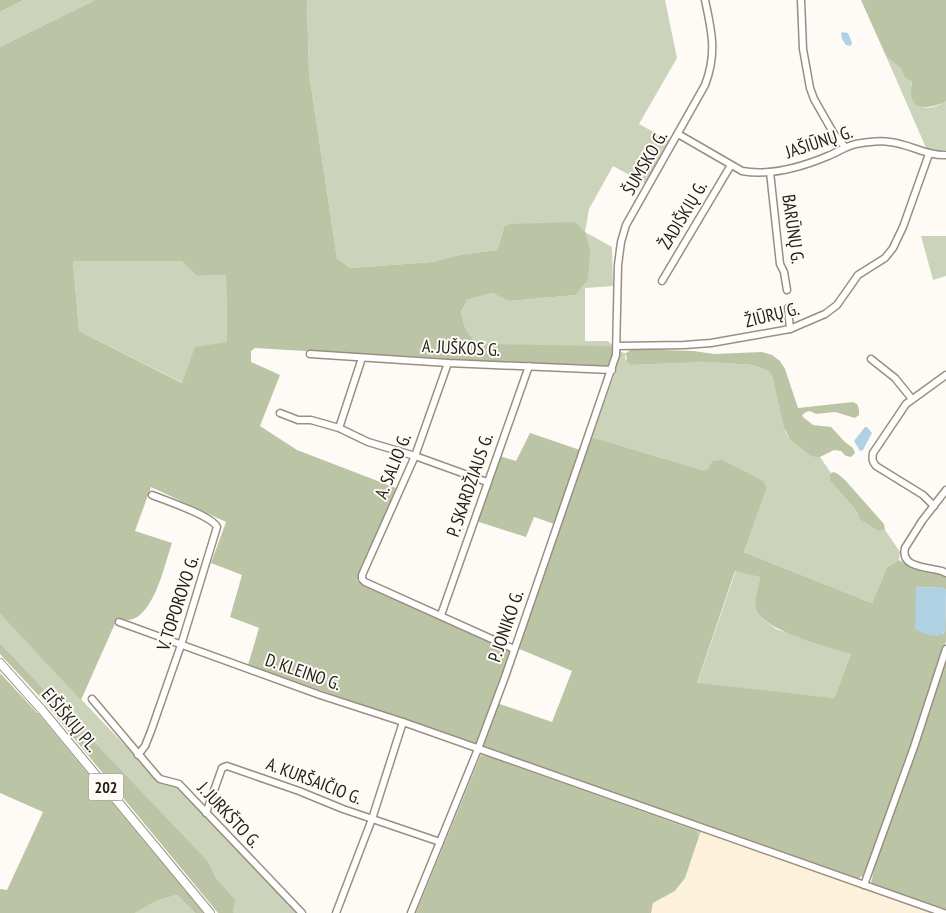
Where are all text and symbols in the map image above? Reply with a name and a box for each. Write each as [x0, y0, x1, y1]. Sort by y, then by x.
street label: JAŠIŪNŲ G. [781, 120, 855, 163]
street label: ŠUMSKO G. [617, 126, 672, 199]
street label: ŽADIŠKIŲ G. [653, 176, 712, 253]
street label: BARŪNŲ G. [777, 193, 810, 265]
street label: ŽIŪRŲ G. [742, 297, 802, 332]
street label: A. JUŠKOS G. [421, 334, 501, 361]
street label: A. SALIO G. [369, 430, 416, 502]
street label: P. SKARDŽIAUS G. [441, 430, 498, 540]
street label: V. TOPOROVO G. [151, 552, 204, 654]
street label: P. JONIKO G. [483, 587, 529, 665]
street label: D. KLEINO G. [262, 648, 344, 695]
street label: EIŠIŠKIŲ PL. [37, 683, 104, 756]
street label: A. KURŠAIČIO G. [263, 752, 365, 809]
road number: 202 [88, 774, 124, 800]
street label: J. JURKŠTO G. [192, 776, 266, 853]

